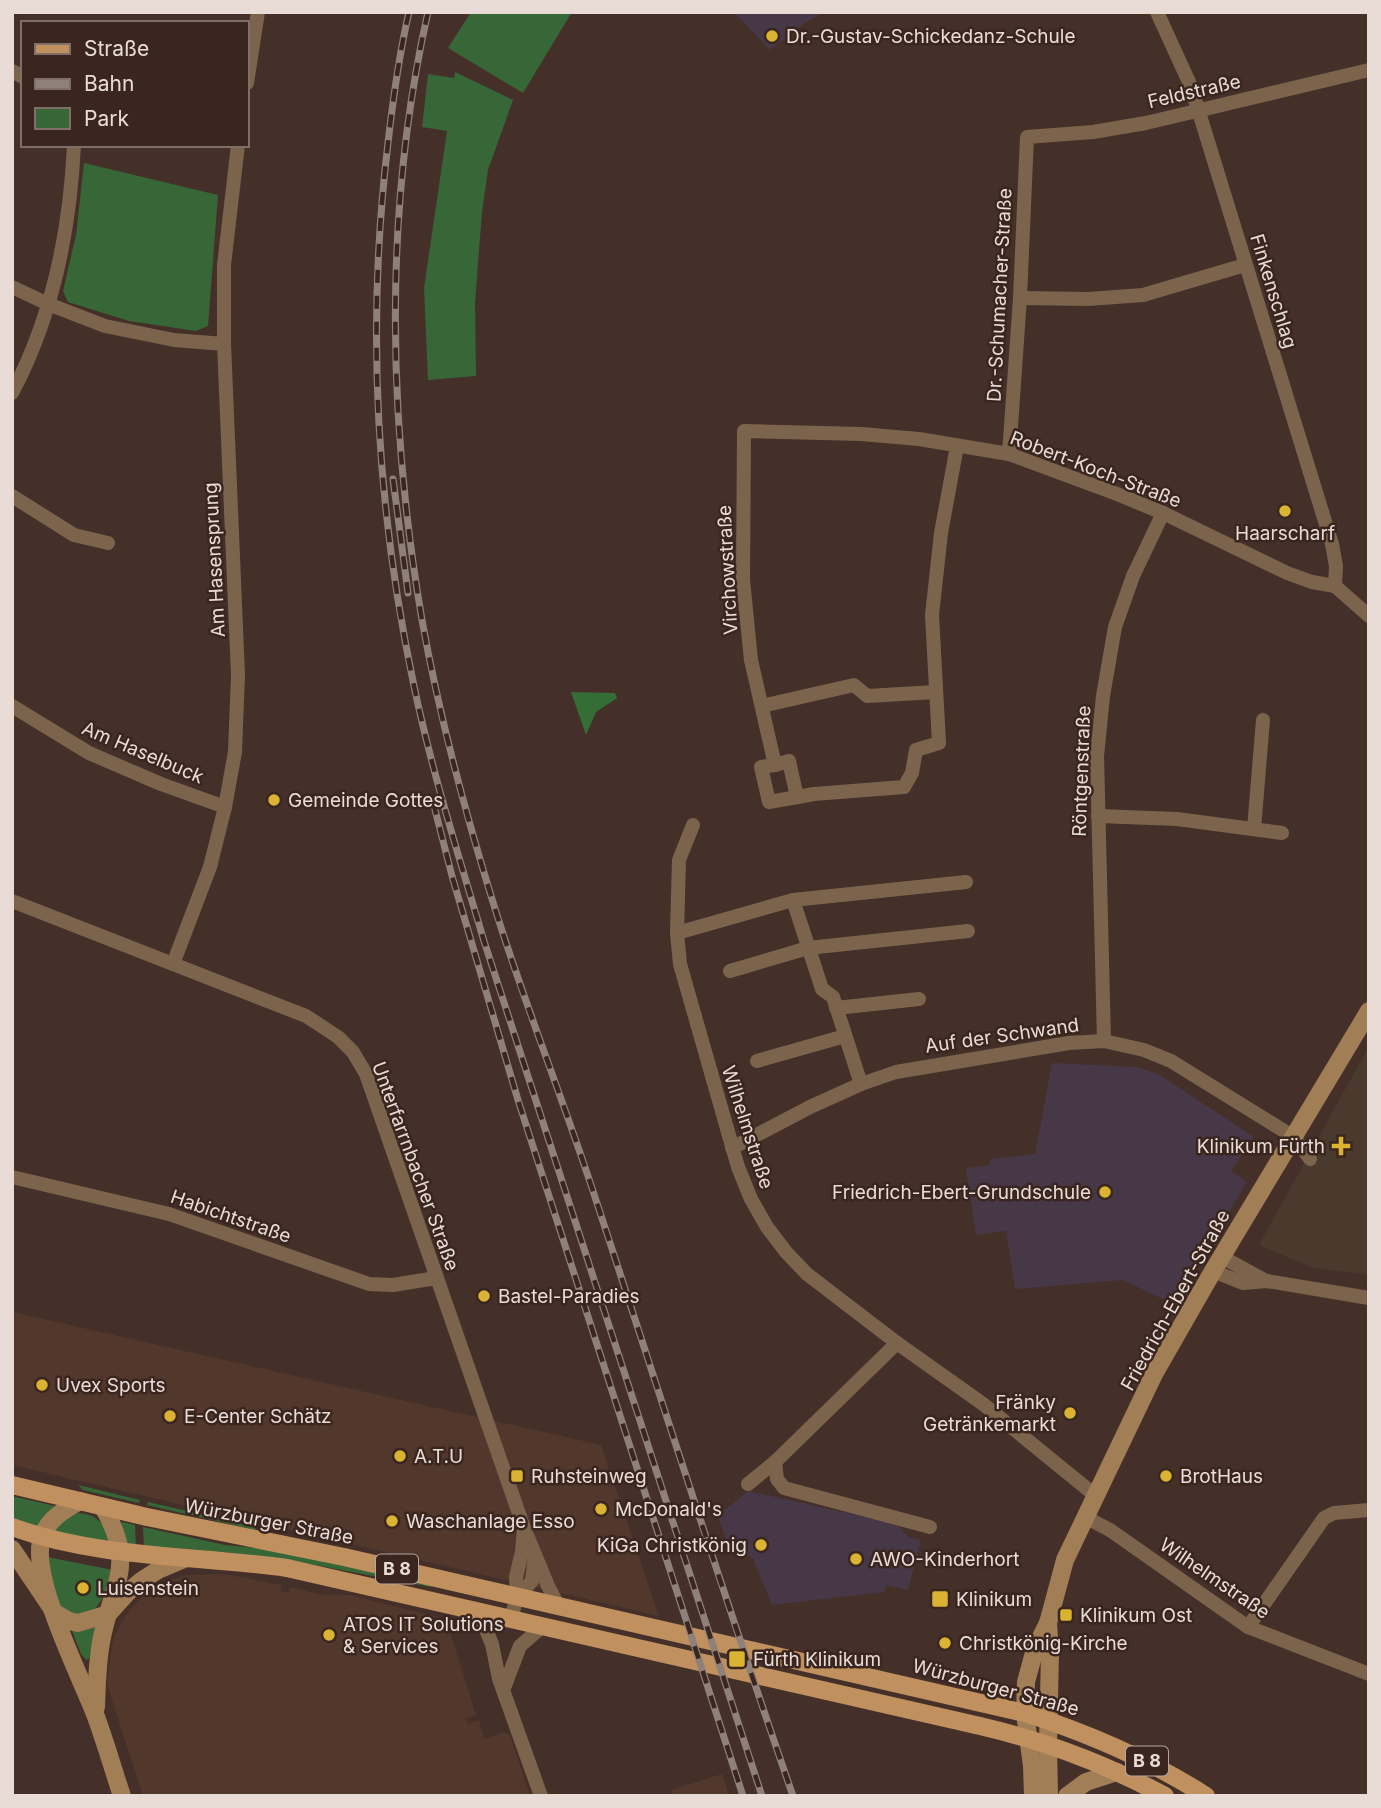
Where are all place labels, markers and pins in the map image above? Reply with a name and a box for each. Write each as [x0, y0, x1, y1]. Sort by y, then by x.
place label: Dr.-Gustav-Schickedanz-Schule [786, 25, 1075, 48]
marker: Dr.-Gustav-Schickedanz-Schule [764, 28, 780, 44]
marker: Haarscharf [1277, 503, 1293, 519]
place label: Haarscharf [1235, 522, 1335, 545]
place label: Gemeinde Gottes [288, 789, 443, 812]
marker: Gemeinde Gottes [266, 792, 282, 808]
place label: Klinikum Fürth [1197, 1135, 1325, 1158]
marker: Klinikum Fürth [1331, 1136, 1351, 1156]
place label: Friedrich-Ebert-Grundschule [832, 1181, 1091, 1204]
marker: Friedrich-Ebert-Grundschule [1097, 1184, 1113, 1200]
place label: Bastel-Paradies [498, 1285, 640, 1308]
marker: Bastel-Paradies [476, 1288, 492, 1304]
place label: Uvex Sports [56, 1374, 166, 1397]
marker: Uvex Sports [34, 1377, 50, 1393]
place label: Fränky Getränkemarkt [923, 1391, 1056, 1436]
place label: E-Center Schätz [184, 1405, 332, 1428]
marker: Fränky Getränkemarkt [1062, 1405, 1078, 1421]
marker: E-Center Schätz [162, 1408, 178, 1424]
place label: A.T.U [414, 1445, 463, 1468]
marker: A.T.U [392, 1448, 408, 1464]
place label: Ruhsteinweg [531, 1465, 647, 1488]
place label: BrotHaus [1180, 1465, 1263, 1488]
marker: Ruhsteinweg [509, 1468, 525, 1484]
marker: BrotHaus [1158, 1468, 1174, 1484]
place label: McDonald's [615, 1498, 722, 1521]
marker: McDonald's [593, 1501, 609, 1517]
place label: Waschanlage Esso [406, 1510, 575, 1533]
marker: Waschanlage Esso [384, 1513, 400, 1529]
place label: KiGa Christkönig [597, 1534, 747, 1557]
marker: KiGa Christkönig [753, 1537, 769, 1553]
place label: AWO-Kinderhort [870, 1548, 1019, 1571]
marker: AWO-Kinderhort [848, 1551, 864, 1567]
place label: Luisenstein [97, 1577, 199, 1600]
marker: Luisenstein [75, 1580, 91, 1596]
place label: Klinikum [956, 1588, 1032, 1611]
marker: Klinikum [930, 1589, 950, 1609]
place label: Klinikum Ost [1080, 1604, 1192, 1627]
marker: Klinikum Ost [1058, 1607, 1074, 1623]
place label: ATOS IT Solutions & Services [343, 1613, 504, 1658]
marker: ATOS IT Solutions & Services [321, 1627, 337, 1643]
place label: Christkönig-Kirche [959, 1632, 1128, 1655]
marker: Christkönig-Kirche [937, 1635, 953, 1651]
place label: Fürth Klinikum [753, 1648, 881, 1671]
marker: Fürth Klinikum [727, 1649, 747, 1669]

